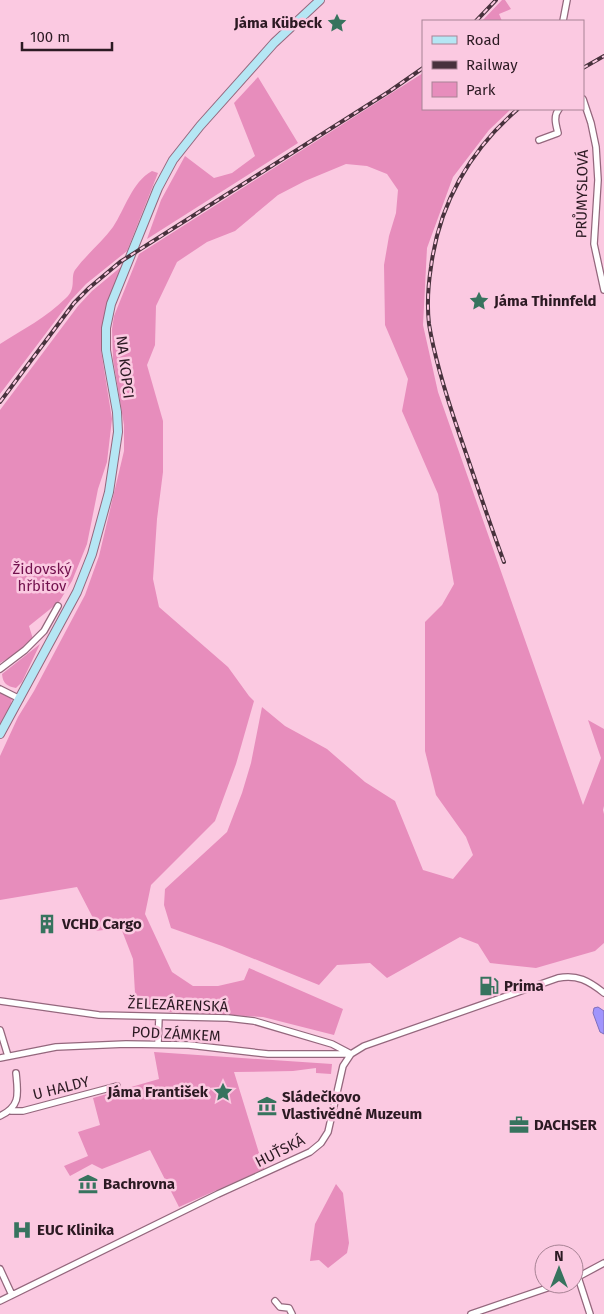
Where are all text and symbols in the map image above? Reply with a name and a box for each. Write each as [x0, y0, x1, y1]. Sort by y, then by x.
place icon: Jáma Kübeck [326, 12, 348, 34]
place label: Jáma Kübeck [233, 14, 323, 32]
scale bar [22, 20, 112, 52]
legend [422, 20, 584, 110]
text: 100 m [30, 28, 70, 46]
text: Road [466, 31, 501, 49]
text: Railway [466, 56, 518, 74]
text: Park [466, 81, 496, 99]
street label: PRŮMYSLOVÁ [571, 149, 592, 239]
place icon: Jáma Thinnfeld [468, 290, 490, 312]
place label: Jáma Thinnfeld [493, 292, 597, 310]
street label: NA KOPCI [112, 334, 138, 400]
park label: Židovský hřbitov [12, 560, 72, 595]
building icon: VCHD Cargo [36, 913, 58, 935]
place label: VCHD Cargo [61, 915, 142, 933]
fuel station icon: Prima [478, 975, 500, 997]
place label: Prima [504, 977, 544, 995]
street label: ŽELEZÁRENSKÁ [127, 994, 229, 1016]
street label: POD ZÁMKEM [131, 1023, 221, 1045]
street label: U HALDY [31, 1072, 92, 1104]
place icon: Jáma František [212, 1081, 234, 1103]
place label: Jáma František [107, 1083, 209, 1101]
place label: Sládečkovo Vlastivědné Muzeum [281, 1088, 422, 1123]
museum icon: Sládečkovo Vlastivědné Muzeum [256, 1095, 278, 1117]
office icon: DACHSER [508, 1114, 530, 1136]
place label: DACHSER [534, 1116, 597, 1134]
street label: HUŤSKÁ [252, 1131, 308, 1171]
museum icon: Bachrovna [77, 1173, 99, 1195]
place label: Bachrovna [103, 1175, 175, 1193]
hospital icon: EUC Klinika [11, 1219, 33, 1241]
place label: EUC Klinika [37, 1221, 114, 1239]
north arrow [534, 1244, 584, 1294]
text: N [554, 1248, 564, 1265]

